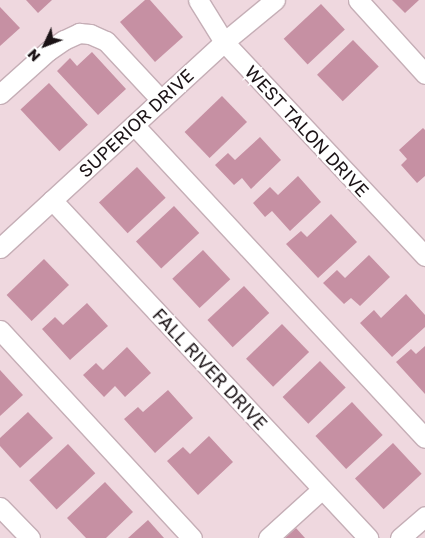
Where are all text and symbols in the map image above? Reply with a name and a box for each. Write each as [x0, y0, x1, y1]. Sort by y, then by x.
north arrow [20, 20, 70, 70]
text: N [24, 46, 44, 65]
street label: WEST TALON DRIVE [241, 61, 373, 201]
street label: SUPERIOR DRIVE [74, 64, 198, 182]
street label: FALL RIVER DRIVE [148, 304, 272, 434]

